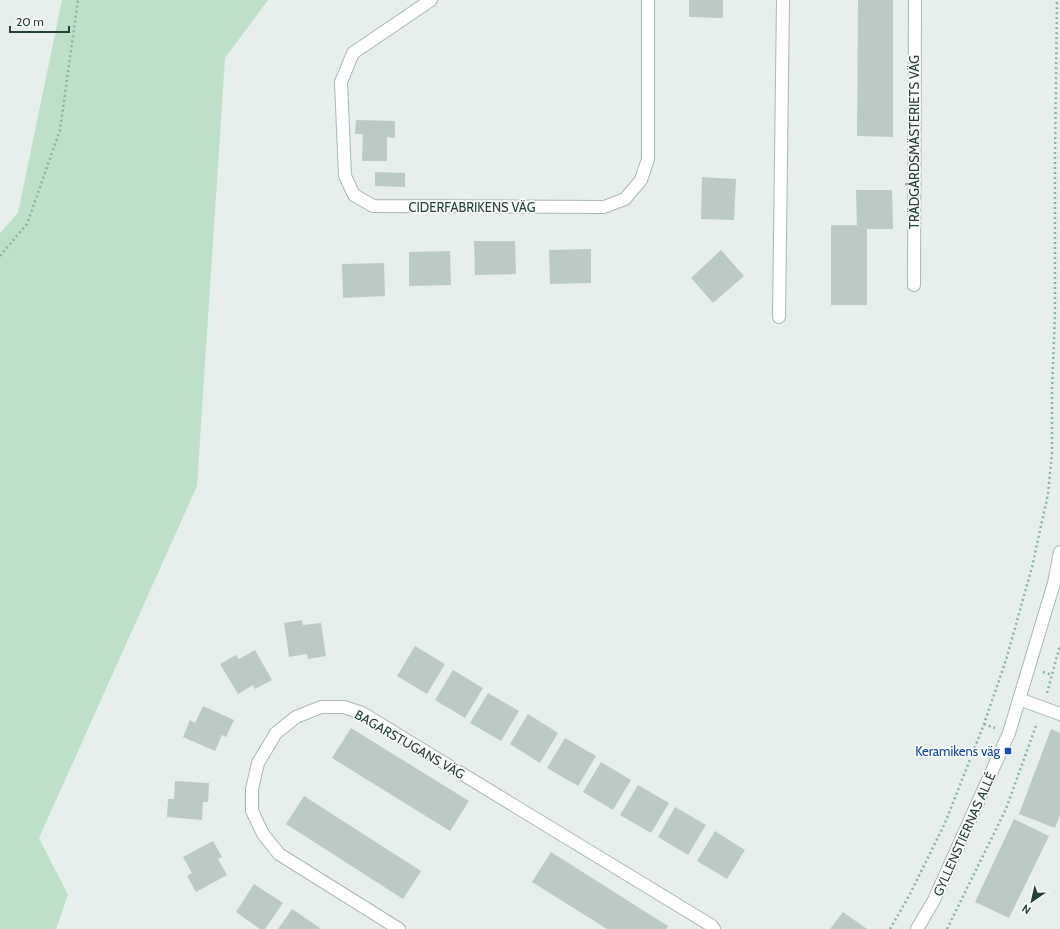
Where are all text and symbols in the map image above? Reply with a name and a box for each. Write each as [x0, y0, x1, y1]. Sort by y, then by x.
scale bar [10, 8, 69, 34]
text: 20 m [16, 14, 44, 29]
street label: TRÄDGÅRDSMÄSTERIETS VÄG [905, 55, 922, 229]
street label: CIDERFABRIKENS VÄG [409, 199, 536, 215]
street label: BAGARSTUGANS VÄG [352, 706, 468, 782]
place label: Keramikens väg [915, 743, 1001, 759]
marker: Keramikens väg [1003, 746, 1013, 756]
street label: GYLLENSTIERNAS ALLÉ [928, 769, 999, 899]
north arrow [1012, 881, 1052, 921]
text: N [1019, 901, 1034, 917]

